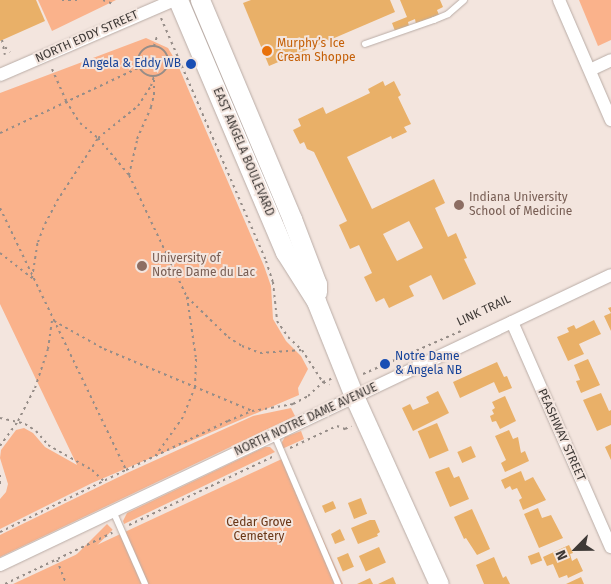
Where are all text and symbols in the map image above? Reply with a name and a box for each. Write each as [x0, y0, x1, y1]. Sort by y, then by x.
street label: NORTH EDDY STREET [33, 8, 141, 66]
place label: Murphy’s Ice Cream Shoppe [277, 37, 356, 65]
marker: Murphy’s Ice Cream Shoppe [261, 45, 273, 57]
place label: Angela & Eddy WB [83, 57, 181, 71]
marker: Angela & Eddy WB [185, 58, 197, 70]
street label: EAST ANGELA BOULEVARD [209, 86, 277, 218]
place label: Indiana University School of Medicine [469, 191, 572, 219]
marker: Indiana University School of Medicine [453, 199, 465, 211]
place label: University of Notre Dame du Lac [152, 252, 255, 280]
marker: University of Notre Dame du Lac [136, 260, 148, 272]
street label: LINK TRAIL [455, 292, 513, 330]
place label: Notre Dame & Angela NB [395, 350, 462, 378]
marker: Notre Dame & Angela NB [379, 358, 391, 370]
street label: NORTH NOTRE DAME AVENUE [232, 381, 380, 459]
street label: PEASHWAY STREET [534, 387, 588, 483]
park label: Cedar Grove Cemetery [226, 516, 292, 544]
north arrow [551, 524, 601, 574]
text: N [552, 547, 571, 563]

